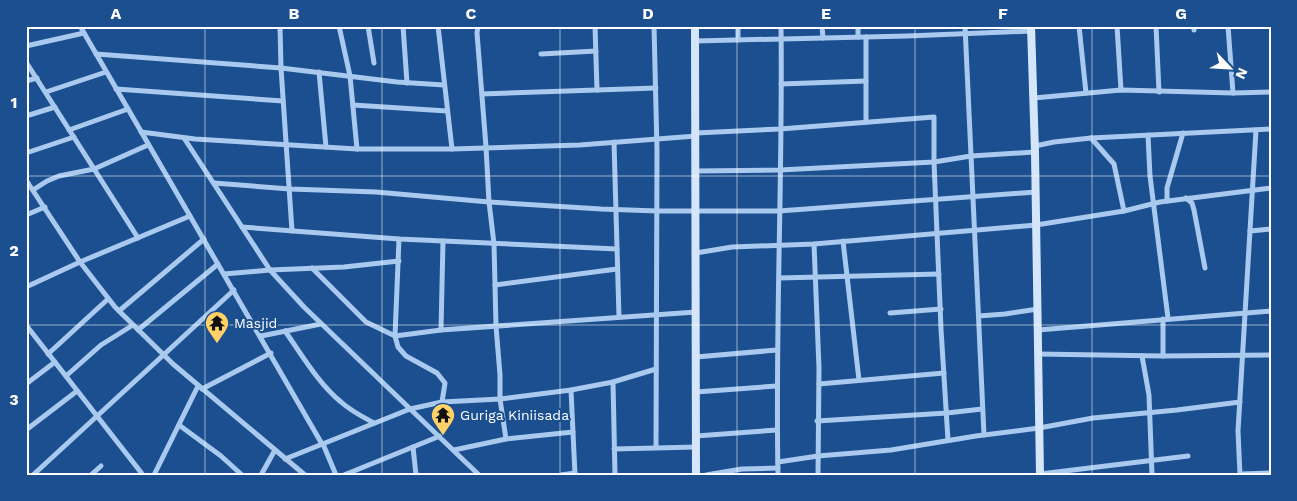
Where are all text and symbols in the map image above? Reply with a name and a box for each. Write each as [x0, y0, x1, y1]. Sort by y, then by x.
text: A [111, 4, 122, 23]
text: B [289, 4, 300, 23]
text: C [466, 4, 477, 23]
text: D [642, 4, 654, 23]
text: E [821, 4, 831, 23]
text: F [998, 4, 1008, 23]
text: G [1175, 4, 1187, 23]
north arrow [1204, 42, 1254, 92]
text: N [1232, 65, 1251, 82]
text: 1 [11, 93, 17, 112]
text: 2 [9, 241, 19, 260]
temple icon: Masjid [204, 310, 230, 344]
place label: Masjid [234, 315, 277, 331]
text: 3 [9, 390, 19, 409]
temple icon: Guriga Kiniisada [430, 402, 456, 436]
place label: Guriga Kiniisada [460, 407, 569, 423]

